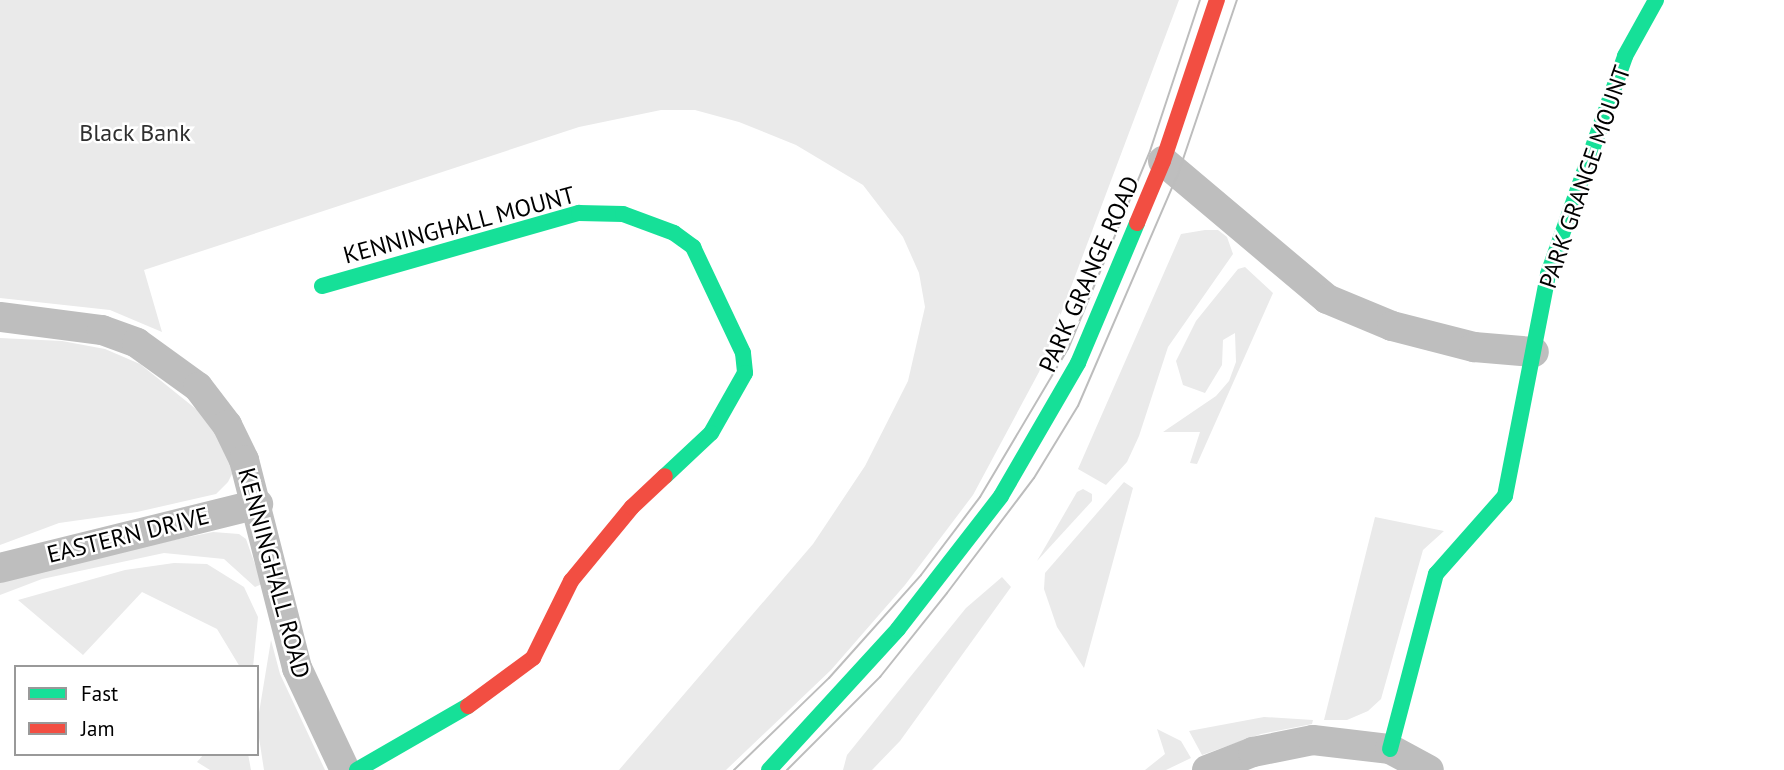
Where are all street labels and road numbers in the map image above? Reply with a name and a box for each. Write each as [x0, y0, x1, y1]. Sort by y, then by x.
street label: PARK GRANGE MOUNT [1533, 62, 1637, 292]
street label: PARK GRANGE ROAD [1033, 171, 1145, 377]
street label: KENNINGHALL MOUNT [340, 180, 578, 270]
street label: KENNINGHALL ROAD [232, 464, 316, 682]
street label: EASTERN DRIVE [44, 501, 212, 569]

